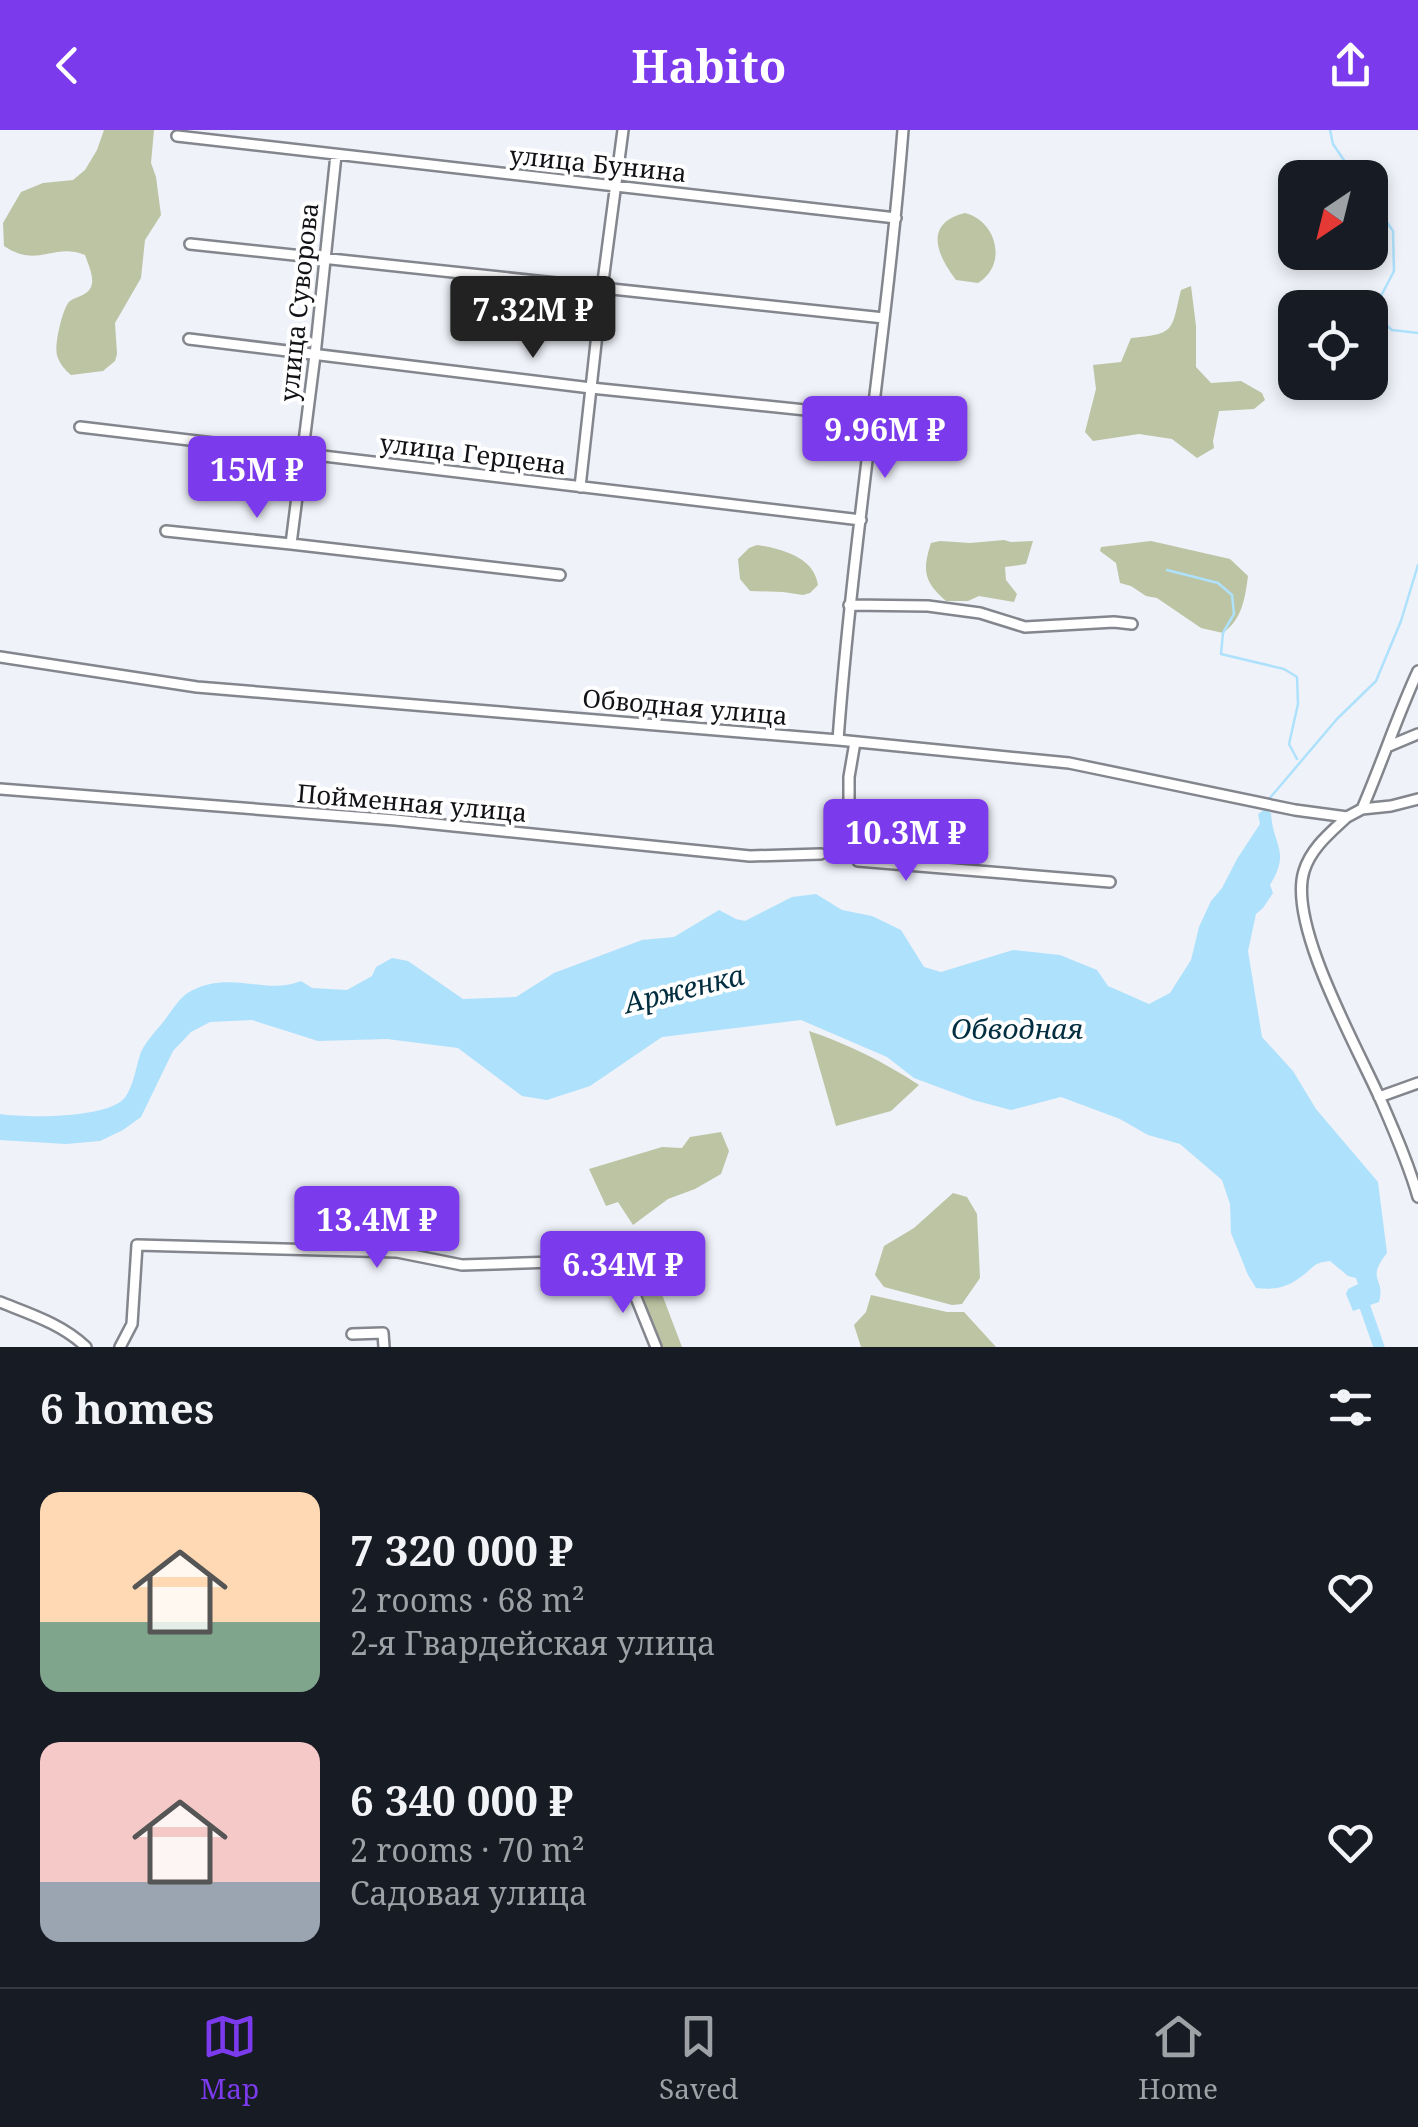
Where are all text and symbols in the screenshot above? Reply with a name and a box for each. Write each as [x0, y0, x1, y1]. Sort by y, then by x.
text: Habito [632, 35, 786, 96]
icon: back [40, 38, 95, 93]
icon: share [1323, 38, 1378, 93]
street label: улица Бунина [508, 137, 689, 189]
north arrow [1278, 160, 1388, 270]
map controls [1278, 160, 1388, 400]
street label: улица Суворова [271, 201, 325, 403]
pin: 7.32M ₽ [441, 276, 625, 361]
text: 7.32M ₽ [472, 287, 594, 330]
button: locate [1278, 290, 1388, 400]
pin: 9.96M ₽ [793, 396, 977, 481]
text: 9.96M ₽ [824, 407, 946, 450]
street label: улица Герцена [378, 425, 568, 481]
pin: 15M ₽ [187, 436, 327, 521]
text: 15M ₽ [210, 447, 304, 490]
street label: Обводная улица [581, 680, 789, 732]
street label: Пойменная улица [296, 775, 528, 829]
pin: 10.3M ₽ [814, 799, 998, 884]
text: 10.3M ₽ [845, 810, 967, 853]
water label: Арженка [618, 955, 748, 1022]
water label: Обводная [951, 1009, 1083, 1047]
pin: 13.4M ₽ [285, 1186, 469, 1271]
text: 13.4M ₽ [316, 1197, 438, 1240]
pin: 6.34M ₽ [531, 1231, 715, 1316]
text: 6.34M ₽ [562, 1242, 684, 1285]
text: 6 homes [40, 1379, 214, 1436]
icon: filters [1323, 1380, 1378, 1435]
text: 7 320 000 ₽ [350, 1521, 574, 1578]
icon: home [120, 1532, 240, 1652]
icon: heart [1323, 1565, 1378, 1620]
text: 2 rooms · 68 m² [350, 1578, 585, 1621]
text: 2-я Гвардейская улица [350, 1621, 715, 1664]
text: 6 340 000 ₽ [350, 1771, 574, 1828]
icon: home [120, 1782, 240, 1902]
icon: heart [1323, 1815, 1378, 1870]
text: 2 rooms · 70 m² [350, 1828, 585, 1871]
text: Садовая улица [350, 1871, 587, 1914]
tab: Map [200, 2009, 259, 2107]
tab: Saved [659, 2009, 738, 2107]
tab: Home [1138, 2009, 1218, 2107]

